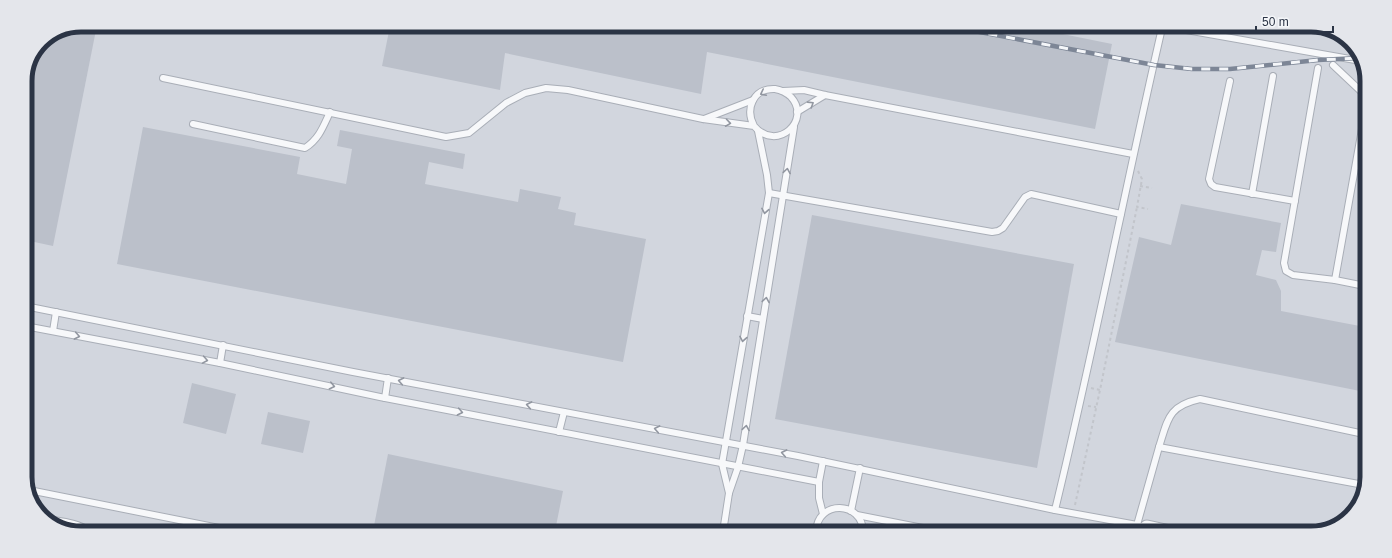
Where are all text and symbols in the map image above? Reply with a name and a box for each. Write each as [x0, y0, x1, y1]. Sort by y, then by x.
scale bar [1256, 8, 1333, 34]
text: 50 m [1262, 15, 1289, 29]
one-way arrow [760, 88, 767, 95]
one-way arrow [807, 101, 814, 108]
one-way arrow [725, 118, 731, 127]
one-way arrow [782, 168, 791, 175]
one-way arrow [761, 208, 770, 214]
one-way arrow [761, 297, 770, 303]
one-way arrow [74, 331, 80, 340]
one-way arrow [739, 336, 748, 342]
one-way arrow [202, 355, 208, 364]
one-way arrow [398, 377, 404, 386]
one-way arrow [329, 382, 335, 390]
one-way arrow [526, 401, 532, 410]
one-way arrow [456, 408, 463, 416]
one-way arrow [654, 425, 660, 434]
one-way arrow [741, 425, 749, 431]
one-way arrow [781, 449, 788, 458]

